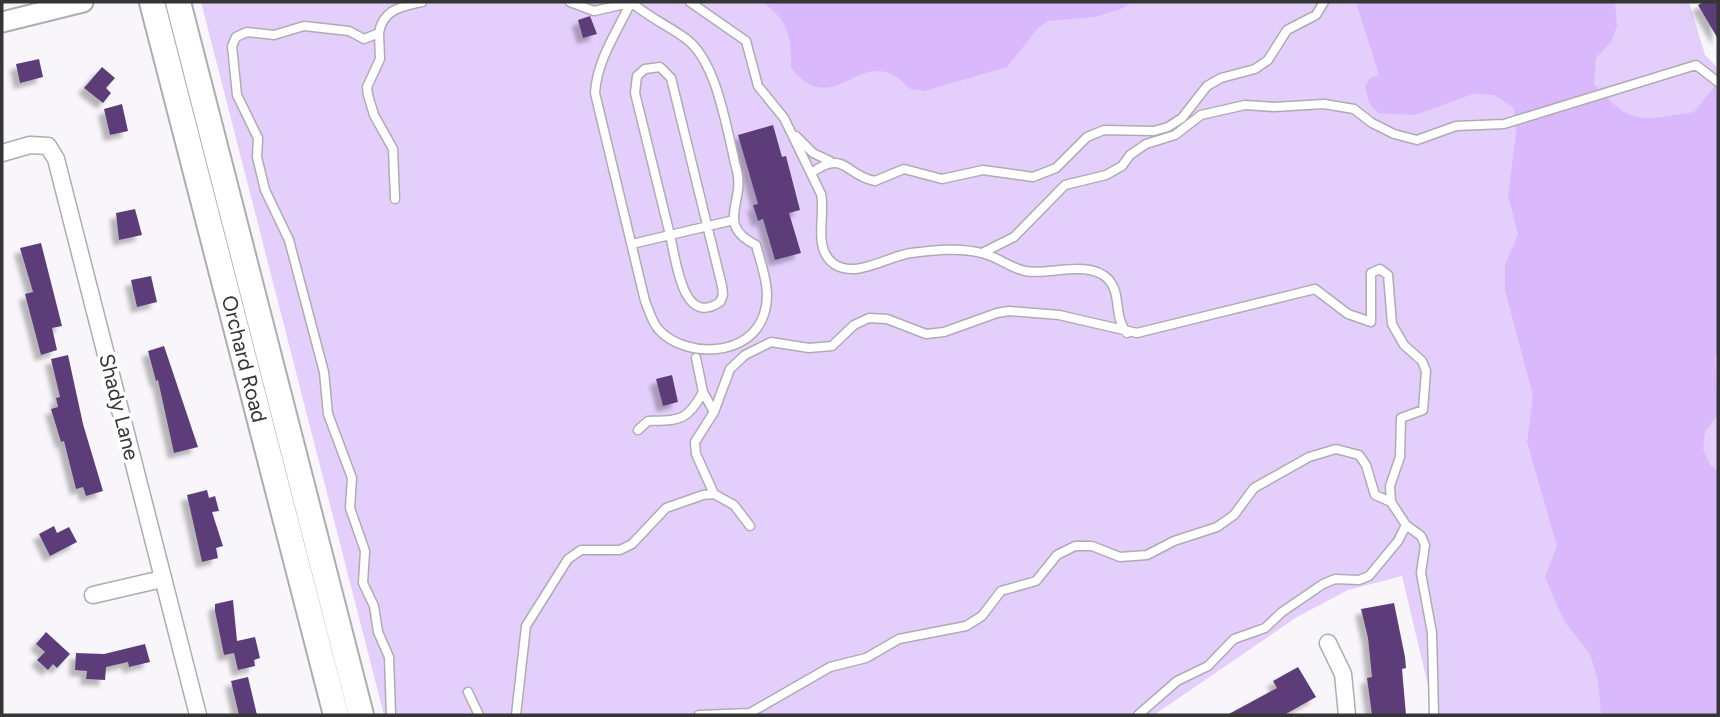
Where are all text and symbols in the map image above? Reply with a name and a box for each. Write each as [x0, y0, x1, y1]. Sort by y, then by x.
street label: Orchard Road [217, 293, 272, 425]
street label: Shady Lane [94, 351, 145, 463]

